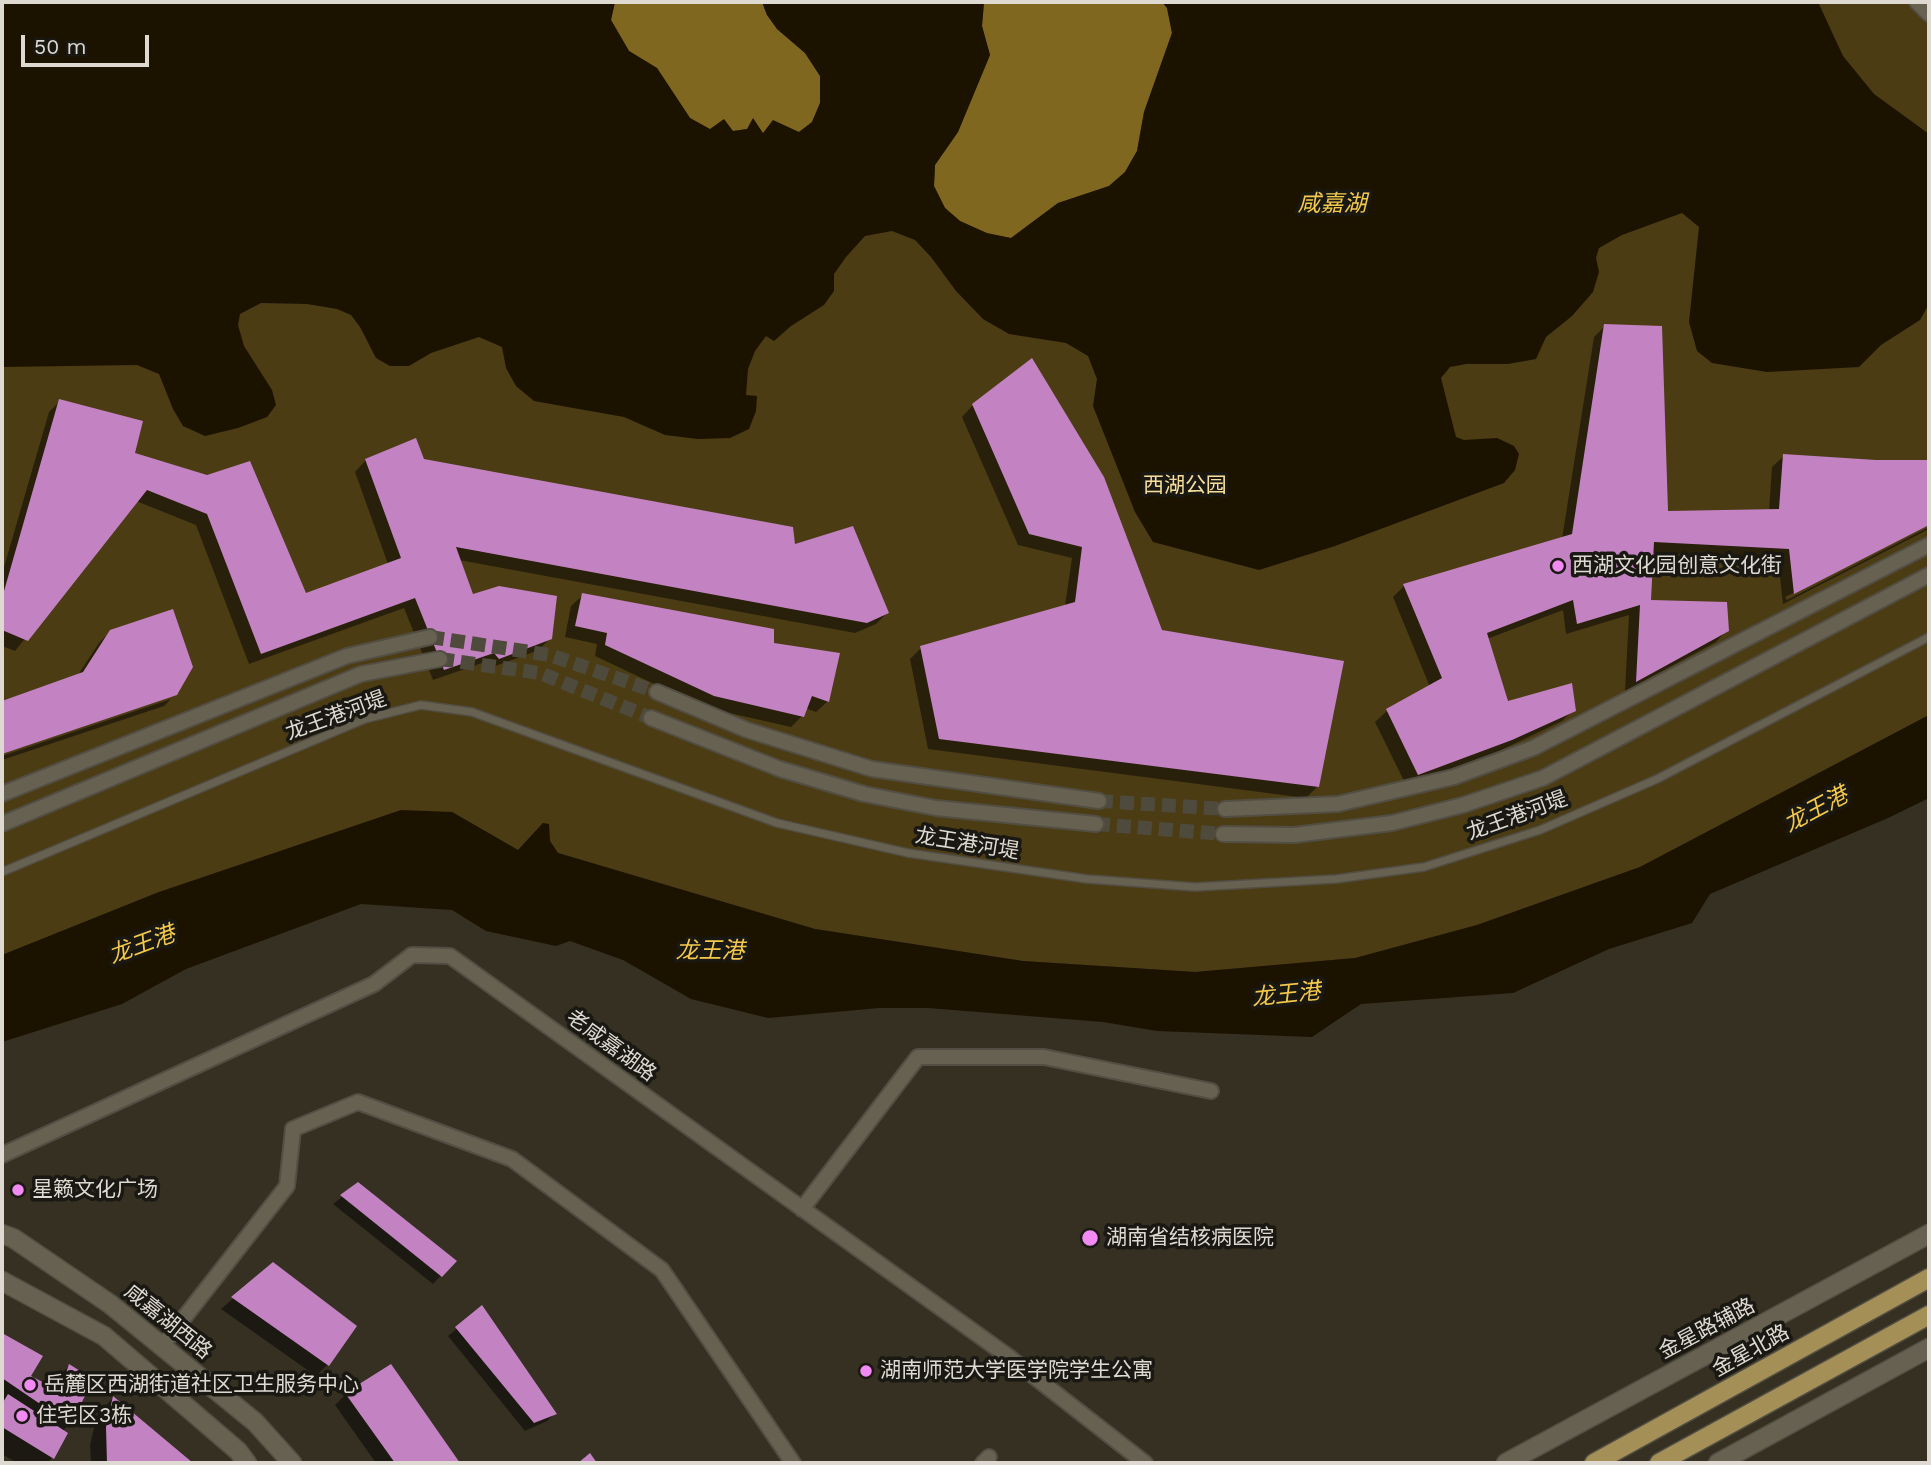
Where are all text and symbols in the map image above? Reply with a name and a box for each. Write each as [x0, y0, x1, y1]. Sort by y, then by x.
scale bar [24, 21, 152, 65]
text: 50 m [34, 34, 86, 59]
water label: 咸嘉湖 [1298, 190, 1366, 218]
park label: 西湖公园 [1143, 473, 1227, 499]
place label: 西湖文化园创意文化街 [1572, 553, 1782, 579]
marker: 西湖文化园创意文化街 [1550, 558, 1566, 574]
street label: 龙王港河堤 [282, 686, 390, 746]
water label: 龙王港 [1779, 782, 1853, 838]
street label: 龙王港河堤 [1463, 786, 1571, 846]
street label: 龙王港河堤 [913, 823, 1021, 865]
water label: 龙王港 [105, 920, 179, 970]
water label: 龙王港 [676, 937, 744, 965]
water label: 龙王港 [1250, 978, 1322, 1012]
street label: 老咸嘉湖路 [561, 1005, 661, 1087]
place label: 星籁文化广场 [32, 1177, 158, 1203]
marker: 星籁文化广场 [10, 1182, 26, 1198]
place label: 湖南省结核病医院 [1106, 1225, 1274, 1251]
marker: 湖南省结核病医院 [1080, 1228, 1100, 1248]
street label: 咸嘉湖西路 [119, 1279, 217, 1365]
street label: 金星路辅路 [1655, 1293, 1759, 1365]
street label: 金星北路 [1708, 1320, 1794, 1382]
place label: 湖南师范大学医学院学生公寓 [880, 1358, 1153, 1384]
marker: 湖南师范大学医学院学生公寓 [858, 1363, 874, 1379]
place label: 岳麓区西湖街道社区卫生服务中心 [44, 1372, 359, 1398]
marker: 岳麓区西湖街道社区卫生服务中心 [22, 1377, 38, 1393]
place label: 住宅区3栋 [36, 1403, 132, 1429]
marker: 住宅区3栋 [14, 1408, 30, 1424]

